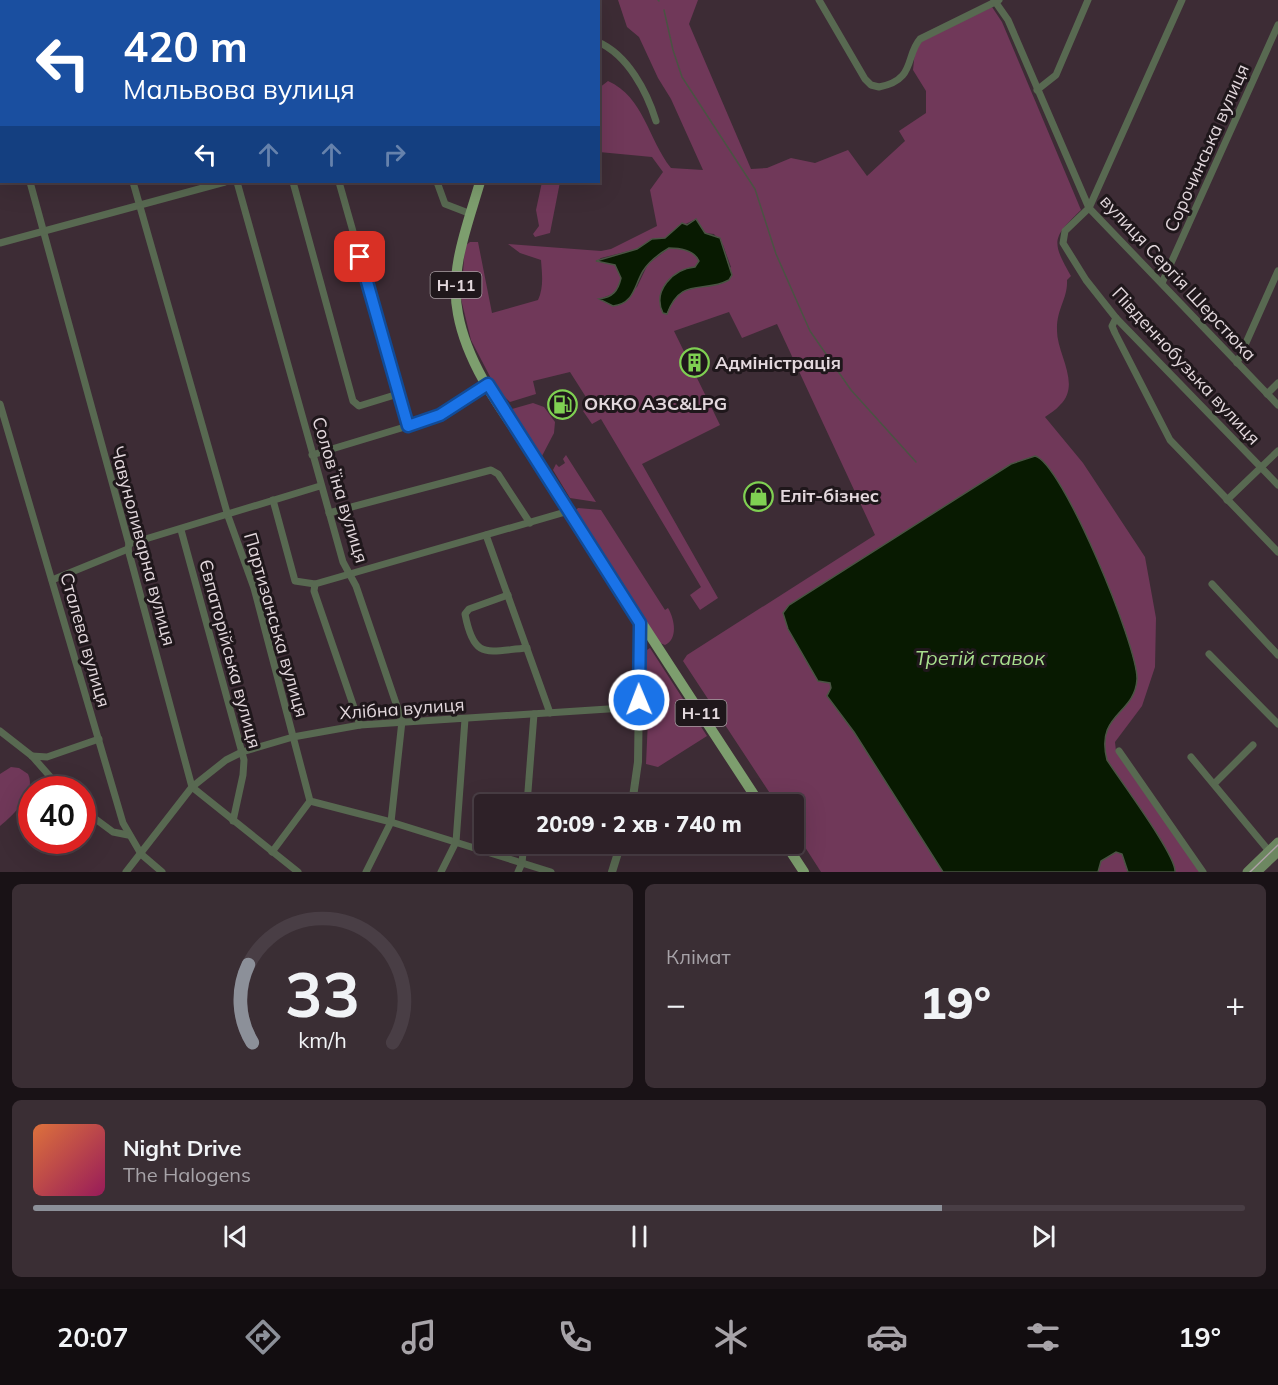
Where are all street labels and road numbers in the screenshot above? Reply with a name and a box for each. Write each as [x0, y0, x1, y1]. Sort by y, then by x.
street label: Сорочинська вулиця [1159, 60, 1254, 235]
street label: вулиця Сергія Шерстюка [1095, 190, 1261, 366]
road number: Н-11 [430, 272, 482, 298]
street label: Південнобузька вулиця [1107, 282, 1265, 449]
street label: Соловʼїна вулиця [307, 414, 374, 566]
street label: Чавуноливарна вулиця [106, 444, 181, 648]
street label: Партизанська вулиця [239, 530, 314, 720]
street label: Євпаторійська вулиця [194, 557, 267, 751]
street label: Сталева вулиця [55, 570, 116, 710]
street label: Хлібна вулиця [339, 693, 465, 724]
road number: Н-11 [676, 700, 726, 726]

